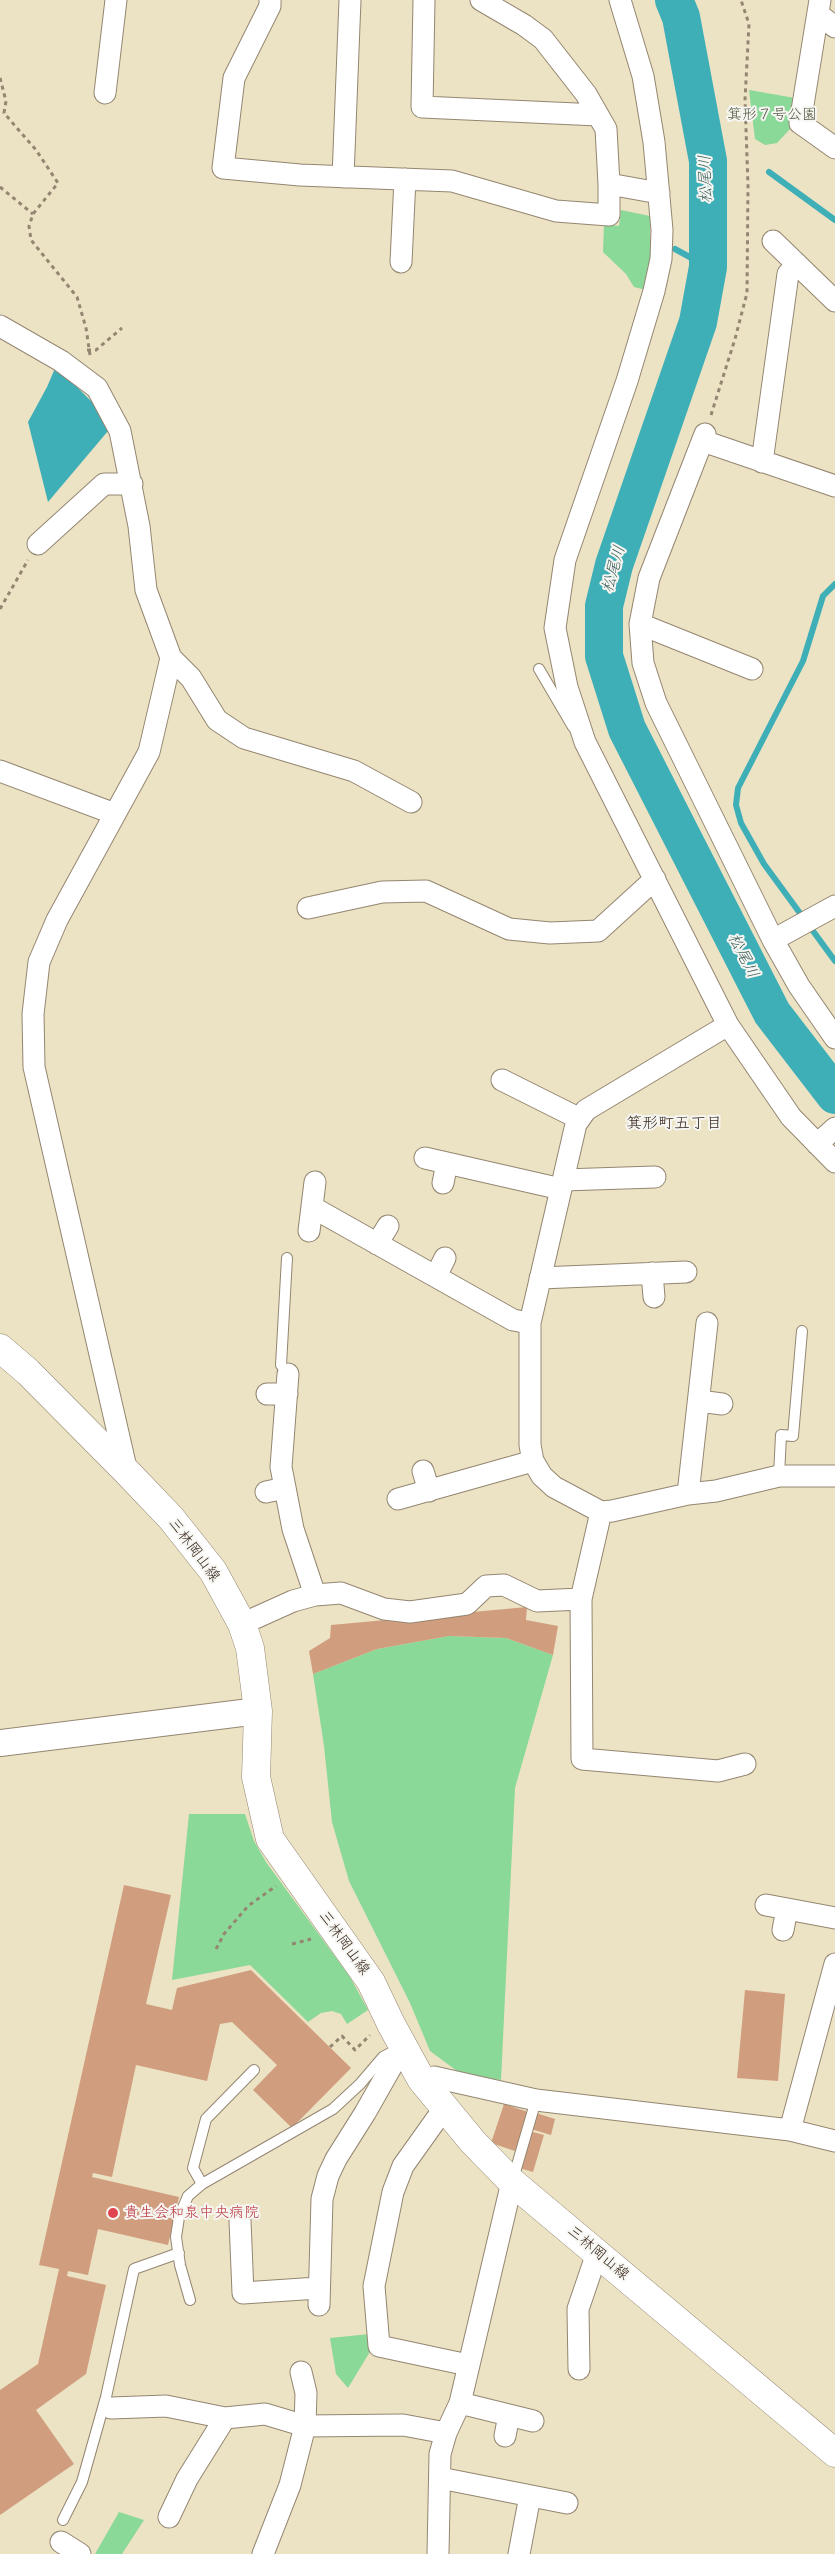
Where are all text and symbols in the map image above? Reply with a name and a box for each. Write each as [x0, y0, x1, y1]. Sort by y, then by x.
park label: 箕形７号公園 [727, 106, 817, 124]
water label: 松尾川 [696, 155, 716, 203]
water label: 松尾川 [598, 543, 630, 595]
water label: 松尾川 [724, 930, 762, 982]
district label: 箕形町五丁目 [626, 1114, 722, 1134]
street label: 三林岡山線 [164, 1515, 224, 1585]
street label: 三林岡山線 [315, 1907, 373, 1979]
place label: 貴生会和泉中央病院 [124, 2204, 259, 2222]
marker: 貴生会和泉中央病院 [106, 2206, 120, 2220]
street label: 三林岡山線 [563, 2222, 633, 2284]

